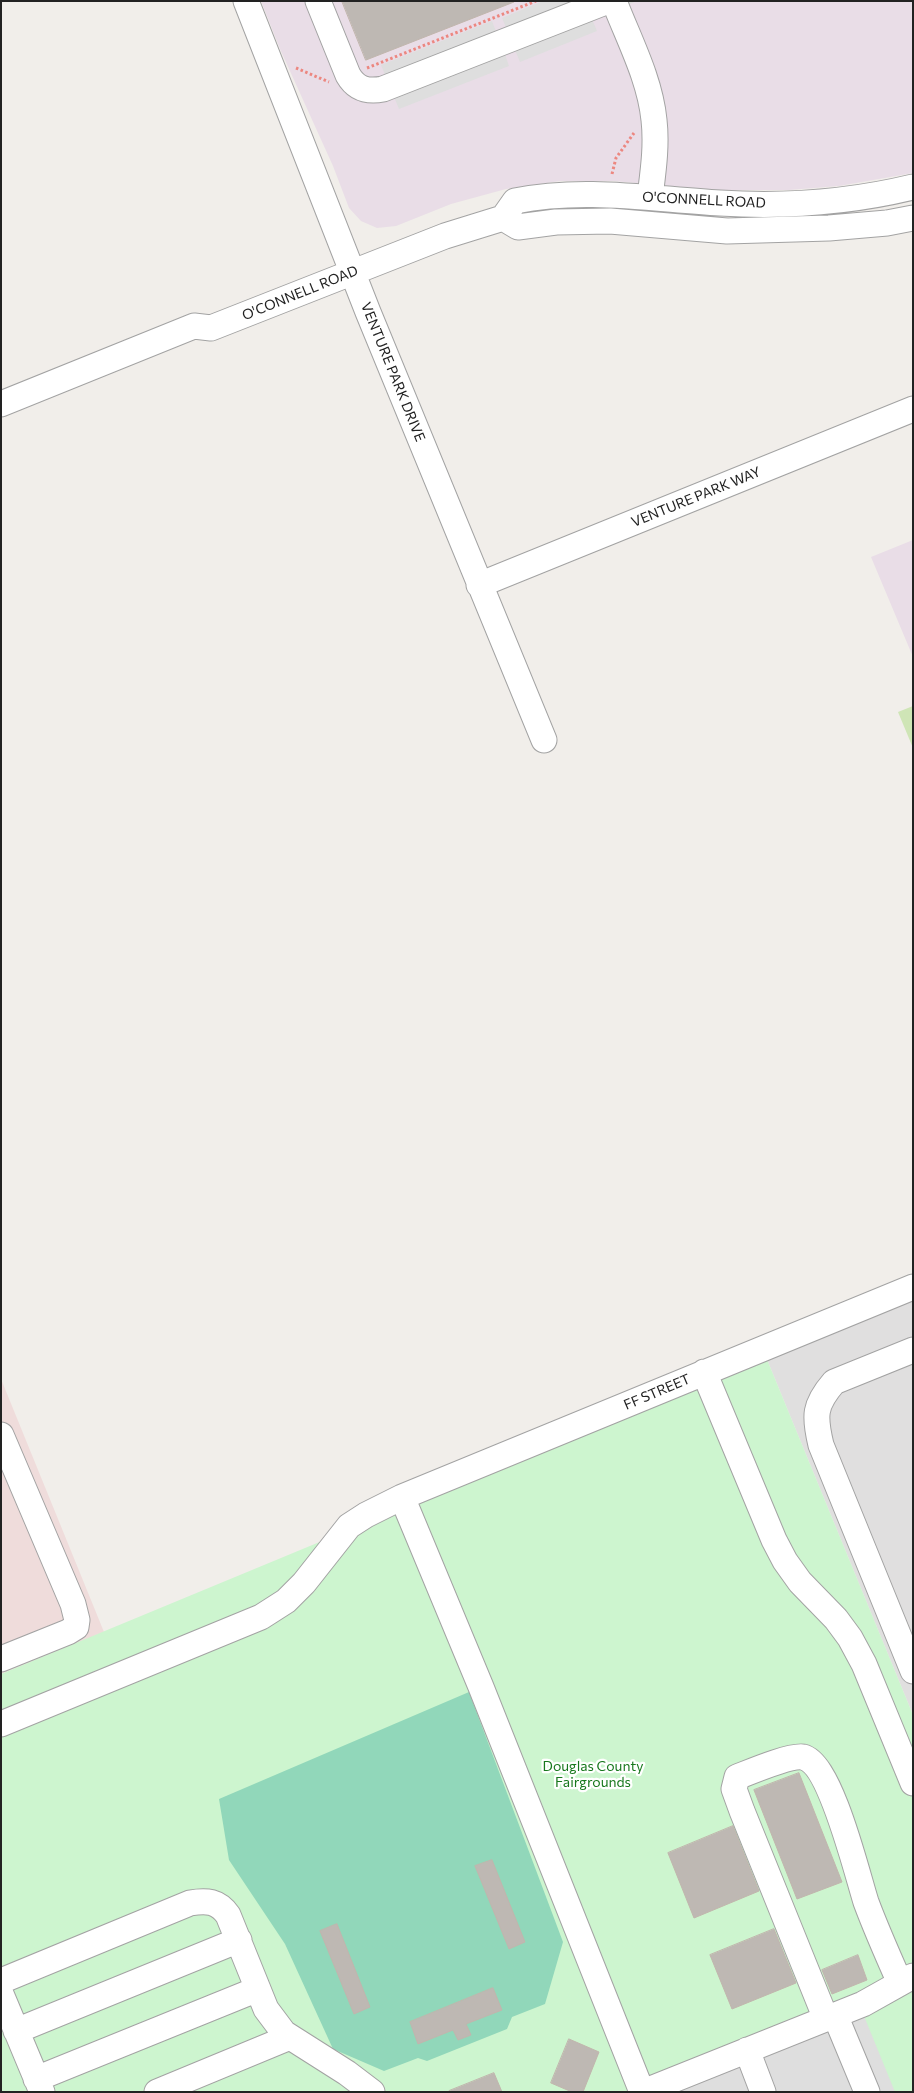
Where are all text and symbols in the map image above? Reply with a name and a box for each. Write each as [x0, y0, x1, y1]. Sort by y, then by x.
street label: O'CONNELL ROAD [642, 188, 766, 212]
street label: O'CONNELL ROAD [240, 262, 360, 324]
street label: VENTURE PARK DRIVE [357, 300, 429, 444]
street label: VENTURE PARK WAY [629, 463, 763, 531]
street label: FF STREET [621, 1370, 693, 1414]
park label: Douglas County Fairgrounds [543, 1758, 643, 1790]

